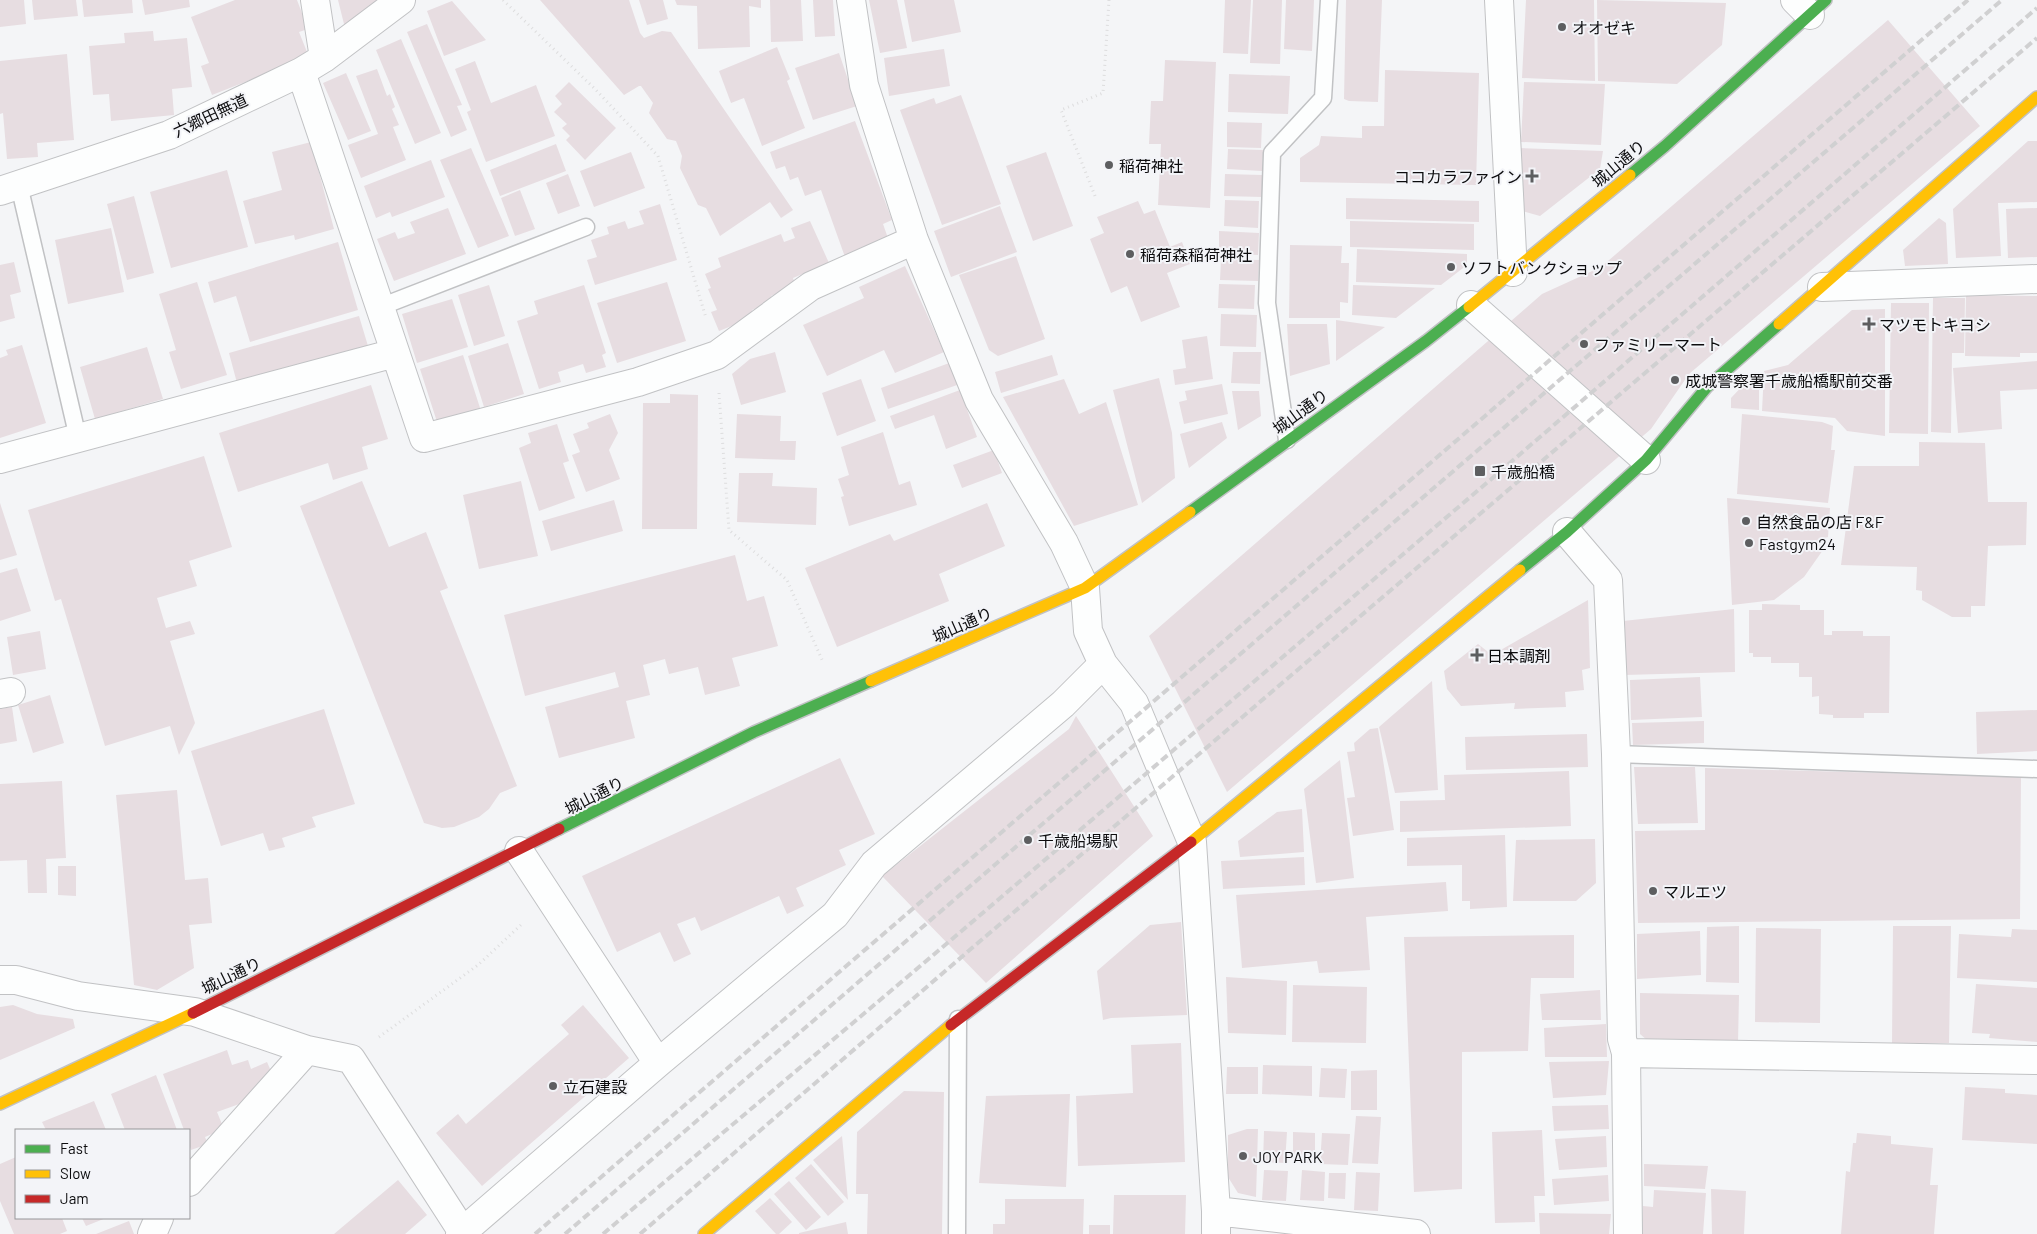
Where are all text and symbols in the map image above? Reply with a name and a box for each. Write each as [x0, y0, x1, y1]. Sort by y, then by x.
place label: オオゼキ [1572, 18, 1636, 37]
marker: オオゼキ [1556, 21, 1568, 33]
street label: 六郷田無道 [170, 89, 250, 141]
street label: 城山通り [1587, 135, 1649, 191]
place label: 稲荷神社 [1119, 156, 1183, 175]
marker: 稲荷神社 [1103, 159, 1115, 171]
place label: ココカラファイン [1394, 167, 1522, 186]
marker: ココカラファイン [1526, 170, 1538, 182]
place label: 稲荷森稲荷神社 [1140, 245, 1252, 264]
marker: 稲荷森稲荷神社 [1124, 248, 1136, 260]
place label: ソフトバンクショップ [1461, 258, 1622, 277]
marker: ソフトバンクショップ [1445, 261, 1457, 273]
place label: マツモトキヨシ [1879, 315, 1991, 334]
marker: マツモトキヨシ [1863, 318, 1875, 330]
place label: ファミリーマート [1594, 335, 1722, 354]
marker: ファミリーマート [1578, 338, 1590, 350]
place label: 成城警察署千歳船橋駅前交番 [1685, 371, 1893, 390]
marker: 成城警察署千歳船橋駅前交番 [1669, 374, 1681, 386]
street label: 城山通り [1269, 385, 1331, 437]
place label: 千歳船橋 [1491, 462, 1555, 481]
marker: 千歳船橋 [1473, 464, 1487, 478]
place label: 自然食品の店 F&F [1756, 512, 1884, 531]
marker: 自然食品の店 F&F [1740, 515, 1752, 527]
place label: Fastgym24 [1759, 534, 1836, 553]
marker: Fastgym24 [1743, 537, 1755, 549]
street label: 城山通り [929, 602, 995, 646]
place label: 日本調剤 [1487, 646, 1551, 665]
marker: 日本調剤 [1471, 649, 1483, 661]
street label: 城山通り [561, 772, 627, 818]
place label: 千歳船場駅 [1038, 831, 1118, 850]
marker: 千歳船場駅 [1022, 834, 1034, 846]
place label: マルエツ [1663, 882, 1727, 901]
marker: マルエツ [1647, 885, 1659, 897]
street label: 城山通り [198, 952, 264, 998]
place label: 立石建設 [563, 1077, 627, 1096]
marker: 立石建設 [547, 1080, 559, 1092]
legend [15, 1129, 190, 1219]
text: Fast [60, 1139, 88, 1157]
place label: JOY PARK [1253, 1147, 1323, 1166]
marker: JOY PARK [1237, 1150, 1249, 1162]
text: Slow [60, 1164, 91, 1182]
text: Jam [60, 1189, 89, 1207]

